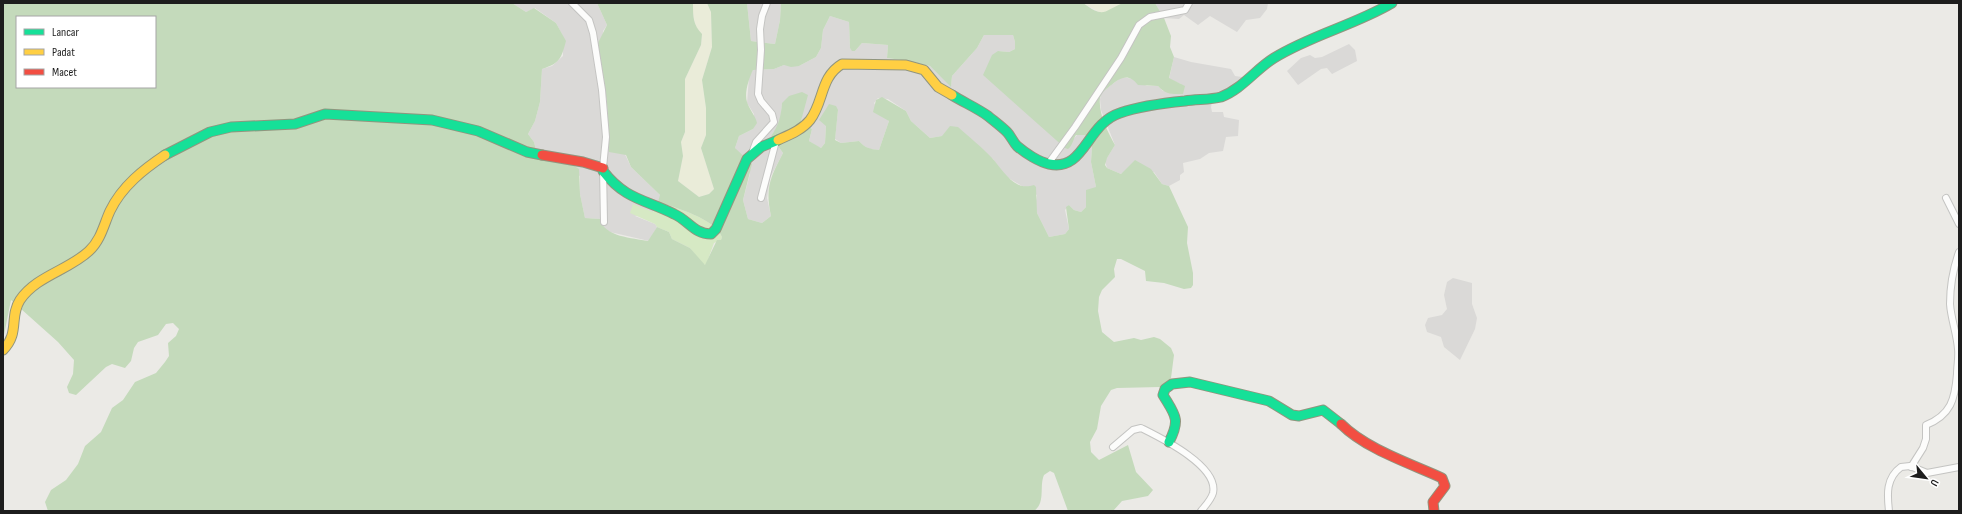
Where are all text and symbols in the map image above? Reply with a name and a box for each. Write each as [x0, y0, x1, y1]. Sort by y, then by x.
legend [16, 16, 156, 88]
text: Lancar [52, 25, 79, 40]
text: Padat [52, 45, 75, 60]
text: Macet [52, 65, 77, 80]
north arrow [1906, 458, 1946, 498]
text: U [1927, 477, 1941, 488]

